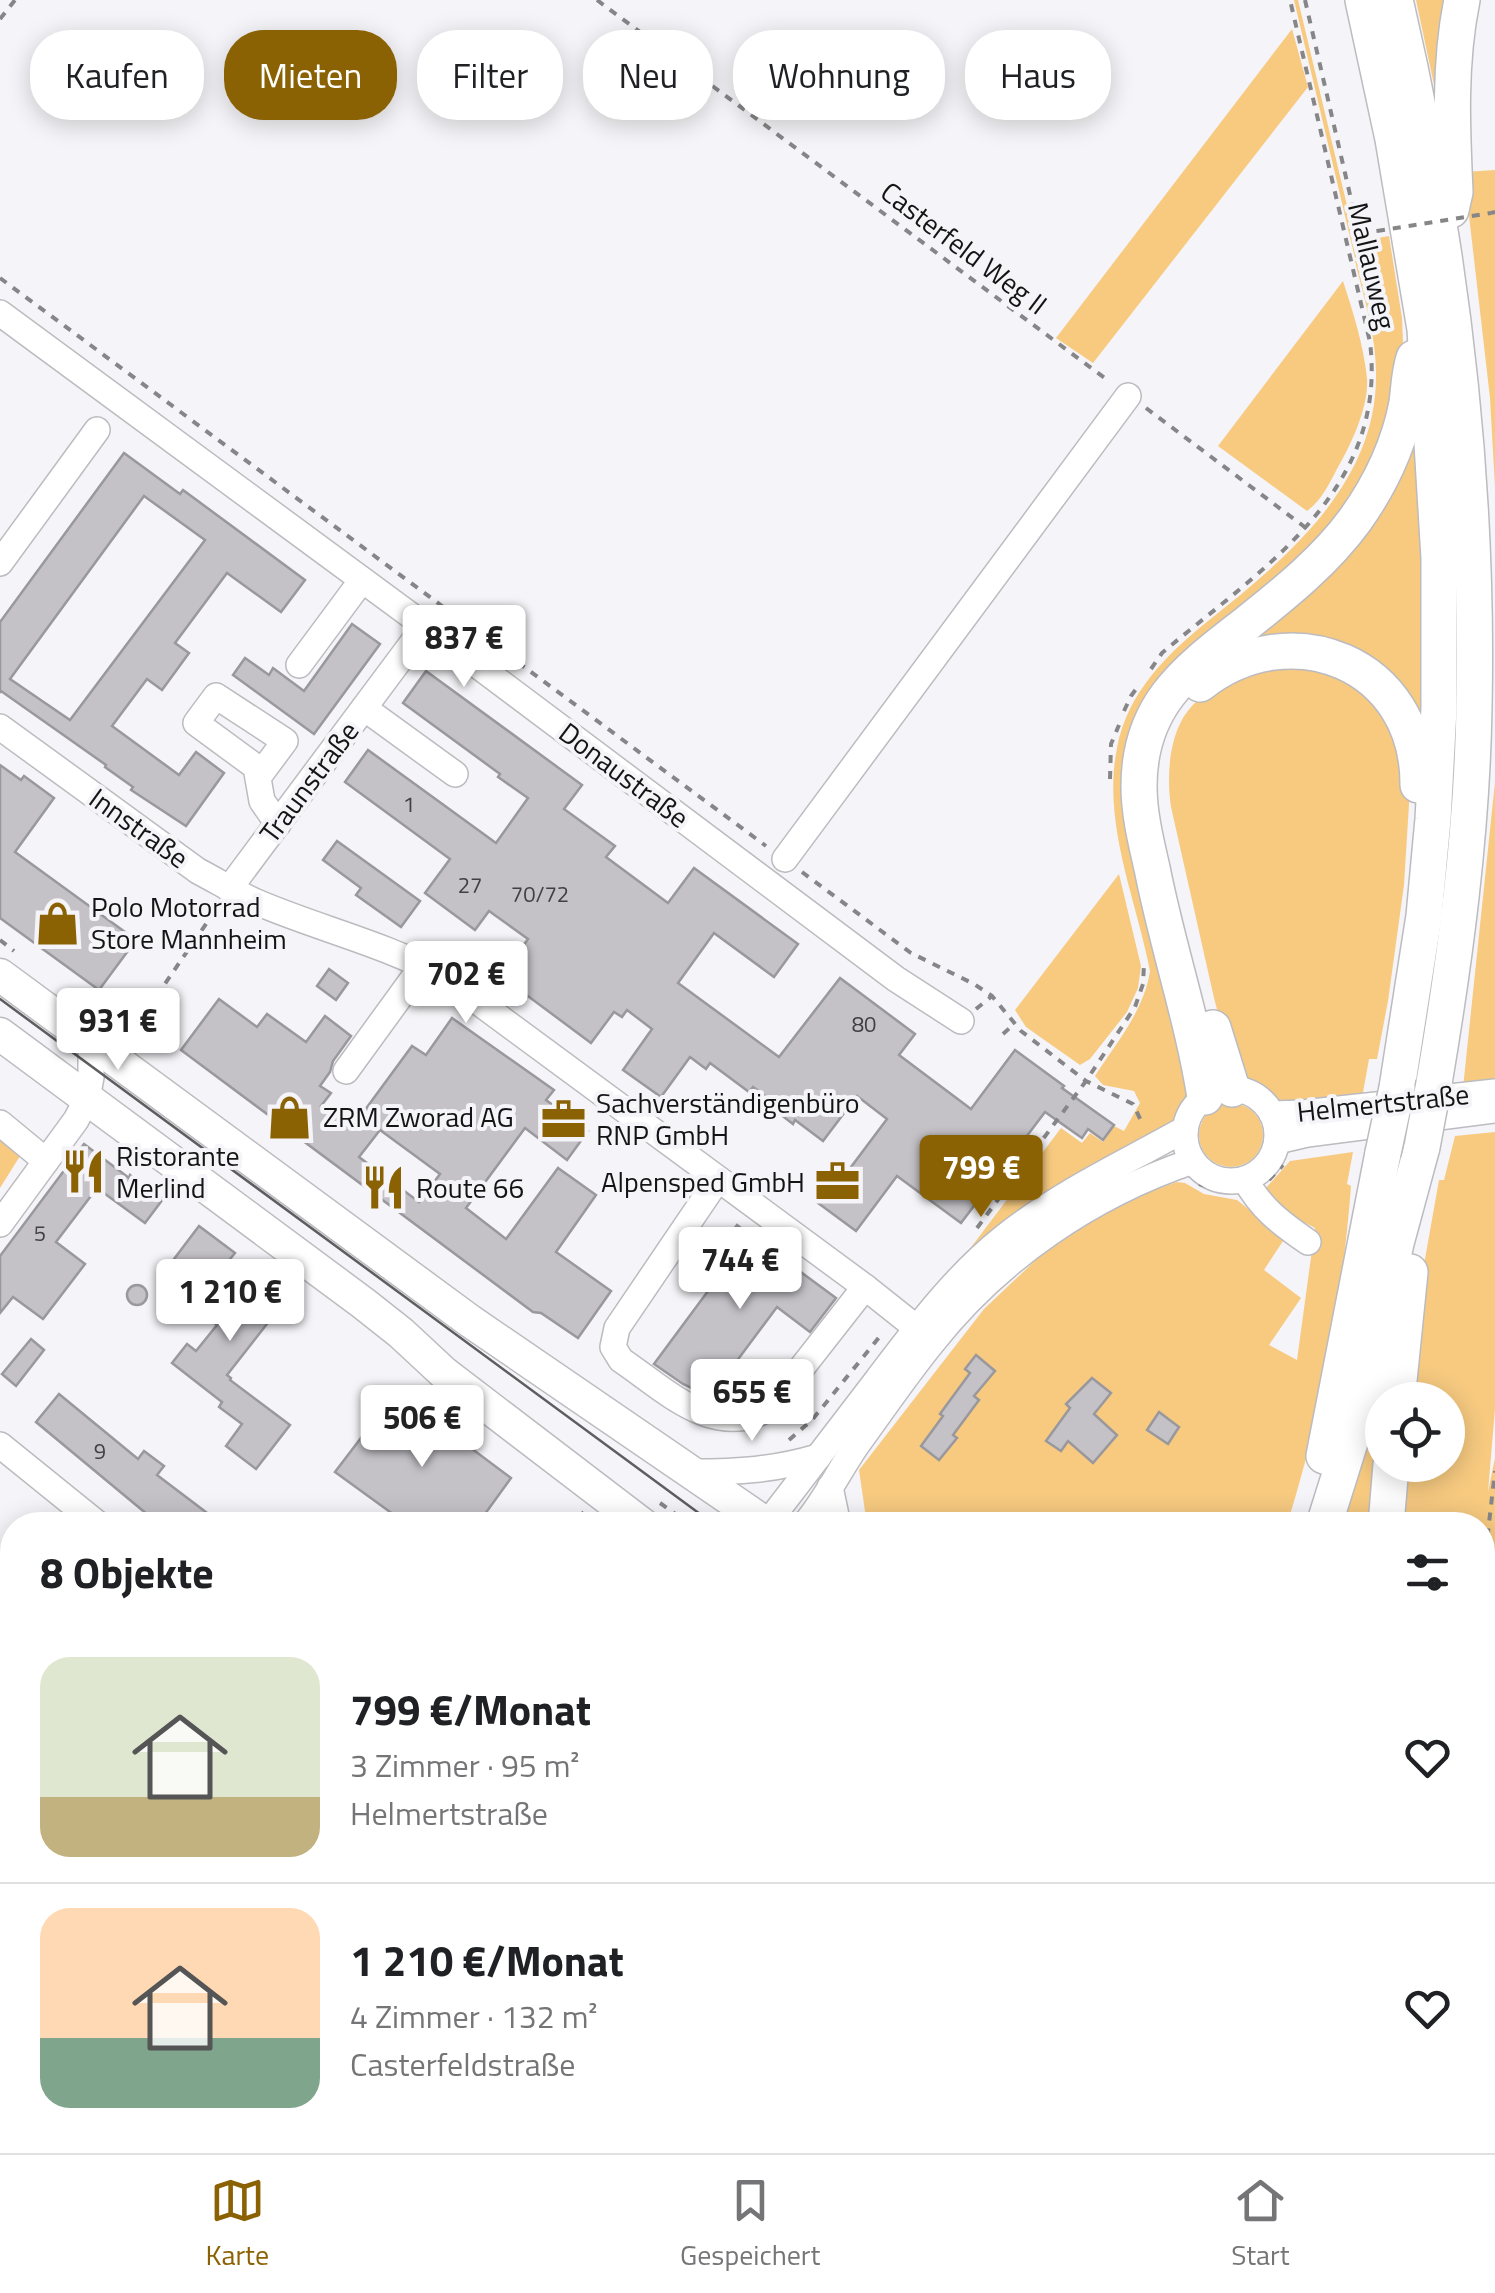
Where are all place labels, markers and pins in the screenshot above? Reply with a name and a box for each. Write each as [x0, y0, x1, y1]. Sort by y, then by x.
pin: 837 € [394, 605, 534, 690]
place label: Polo Motorrad Store Mannheim [91, 885, 287, 960]
shop icon: Polo Motorrad Store Mannheim [34, 899, 82, 947]
pin: 702 € [396, 941, 536, 1026]
pin: 931 € [48, 988, 188, 1073]
place label: Sachverständigenbüro RNP GmbH [596, 1081, 860, 1156]
shop icon: ZRM Zworad AG [266, 1093, 314, 1141]
place label: ZRM Zworad AG [323, 1095, 514, 1138]
office icon: Sachverständigenbüro RNP GmbH [539, 1095, 587, 1143]
place label: Ristorante Merlind [116, 1134, 240, 1209]
pin: 799 € [911, 1135, 1051, 1220]
restaurant icon: Ristorante Merlind [59, 1148, 107, 1196]
office icon: Alpensped GmbH [814, 1158, 862, 1206]
place label: Alpensped GmbH [601, 1160, 805, 1203]
restaurant icon: Route 66 [359, 1164, 407, 1212]
place label: Route 66 [416, 1166, 524, 1209]
pin: 744 € [670, 1227, 810, 1312]
pin: 1 210 € [138, 1259, 322, 1344]
pin: 655 € [682, 1359, 822, 1444]
pin: 506 € [352, 1385, 492, 1470]

